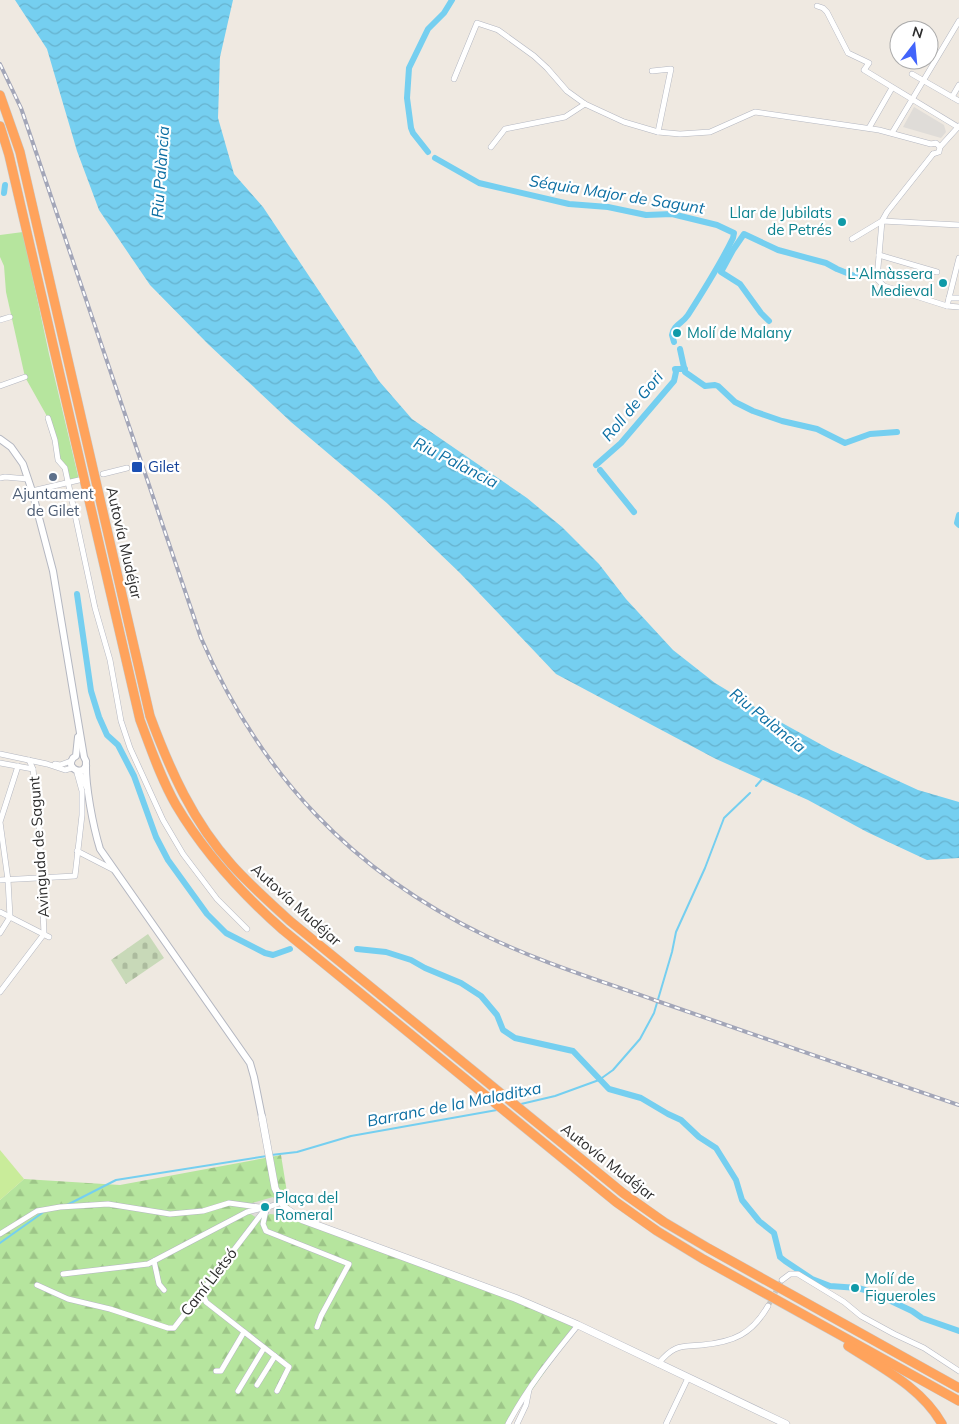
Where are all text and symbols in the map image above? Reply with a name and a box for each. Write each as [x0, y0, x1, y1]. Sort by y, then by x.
north arrow [889, 20, 939, 70]
text: N [910, 22, 925, 43]
water label: Riu Palància [147, 125, 173, 219]
water label: Séquia Major de Sagunt [528, 170, 706, 218]
place label: Llar de Jubilats de Petrés [729, 203, 832, 239]
marker: Llar de Jubilats de Petrés [836, 216, 848, 228]
place label: L'Almàssera Medieval [847, 264, 933, 300]
marker: L'Almàssera Medieval [937, 277, 949, 289]
place label: Molí de Malany [687, 323, 792, 342]
marker: Molí de Malany [671, 327, 683, 339]
water label: Roll de Gori [597, 367, 667, 445]
water label: Riu Palància [410, 432, 502, 492]
place label: Gilet [148, 457, 180, 476]
marker: Gilet [130, 460, 144, 474]
marker: Ajuntament de Gilet [47, 471, 59, 483]
place label: Ajuntament de Gilet [12, 484, 94, 520]
street label: Autovía Mudéjar [102, 485, 147, 601]
water label: Riu Palància [726, 683, 810, 757]
street label: Avinguda de Sagunt [24, 776, 53, 918]
street label: Autovía Mudéjar [247, 859, 346, 950]
water label: Barranc de la Maladitxa [365, 1077, 543, 1131]
street label: Autovía Mudéjar [557, 1119, 660, 1205]
place label: Plaça del Romeral [275, 1188, 338, 1224]
marker: Plaça del Romeral [259, 1201, 271, 1213]
street label: Camí Lletsó [176, 1244, 241, 1319]
place label: Molí de Figueroles [865, 1269, 936, 1305]
marker: Molí de Figueroles [849, 1282, 861, 1294]

